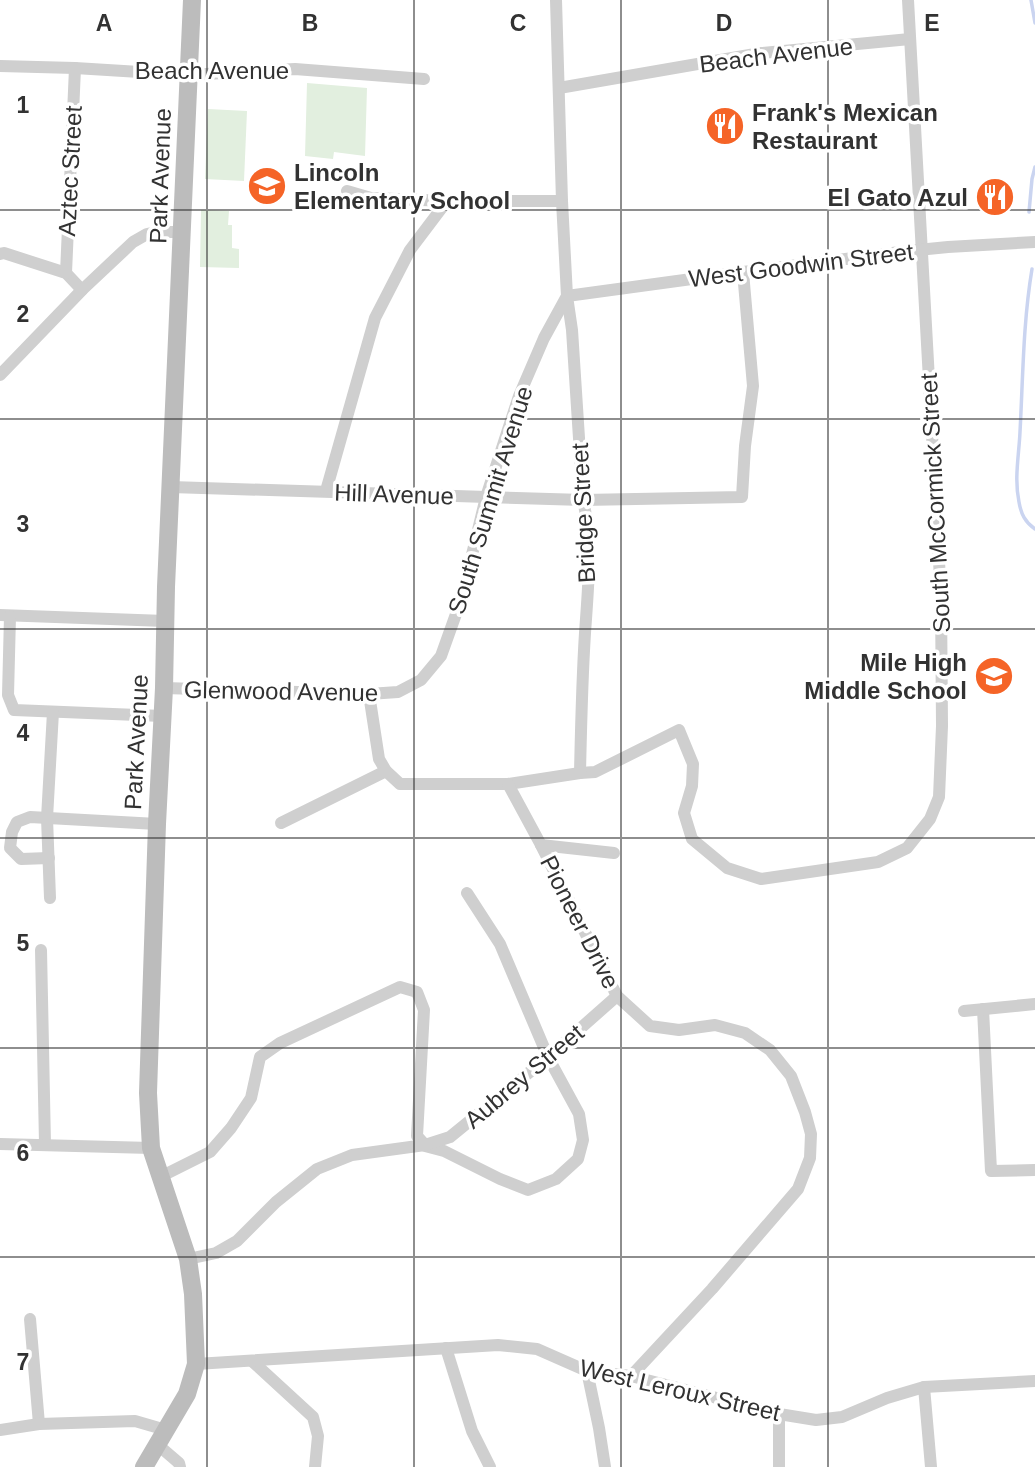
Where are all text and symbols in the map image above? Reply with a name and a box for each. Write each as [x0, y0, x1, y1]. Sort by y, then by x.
text: A [96, 10, 112, 36]
text: B [302, 10, 318, 36]
text: C [510, 10, 526, 36]
text: D [716, 10, 732, 36]
text: E [924, 10, 940, 36]
street label: Beach Avenue [698, 32, 854, 78]
street label: Beach Avenue [135, 57, 289, 84]
text: 1 [17, 92, 30, 118]
place label: Frank's Mexican Restaurant [752, 99, 938, 154]
street label: Aztec Street [53, 105, 87, 237]
restaurant icon: Frank's Mexican Restaurant [704, 105, 746, 147]
street label: Park Avenue [144, 108, 176, 244]
place label: Lincoln Elementary School [294, 159, 510, 214]
school or university icon: Lincoln Elementary School [246, 165, 288, 207]
restaurant icon: El Gato Azul [974, 176, 1016, 218]
place label: El Gato Azul [828, 184, 968, 211]
street label: West Goodwin Street [687, 238, 915, 292]
text: 2 [17, 301, 29, 327]
street label: South McCormick Street [915, 372, 955, 634]
street label: South Summit Avenue [442, 383, 538, 617]
street label: Bridge Street [566, 442, 600, 584]
street label: Hill Avenue [334, 478, 454, 510]
text: 3 [17, 511, 29, 537]
place label: Mile High Middle School [804, 649, 967, 704]
school or university icon: Mile High Middle School [973, 655, 1015, 697]
street label: Park Avenue [119, 674, 153, 810]
street label: Glenwood Avenue [184, 676, 378, 706]
text: 4 [17, 720, 30, 746]
street label: Pioneer Drive [535, 851, 625, 993]
text: 5 [17, 930, 30, 956]
street label: Aubrey Street [459, 1018, 589, 1134]
text: 6 [17, 1140, 29, 1166]
text: 7 [17, 1349, 29, 1375]
street label: West Leroux Street [577, 1354, 783, 1426]

